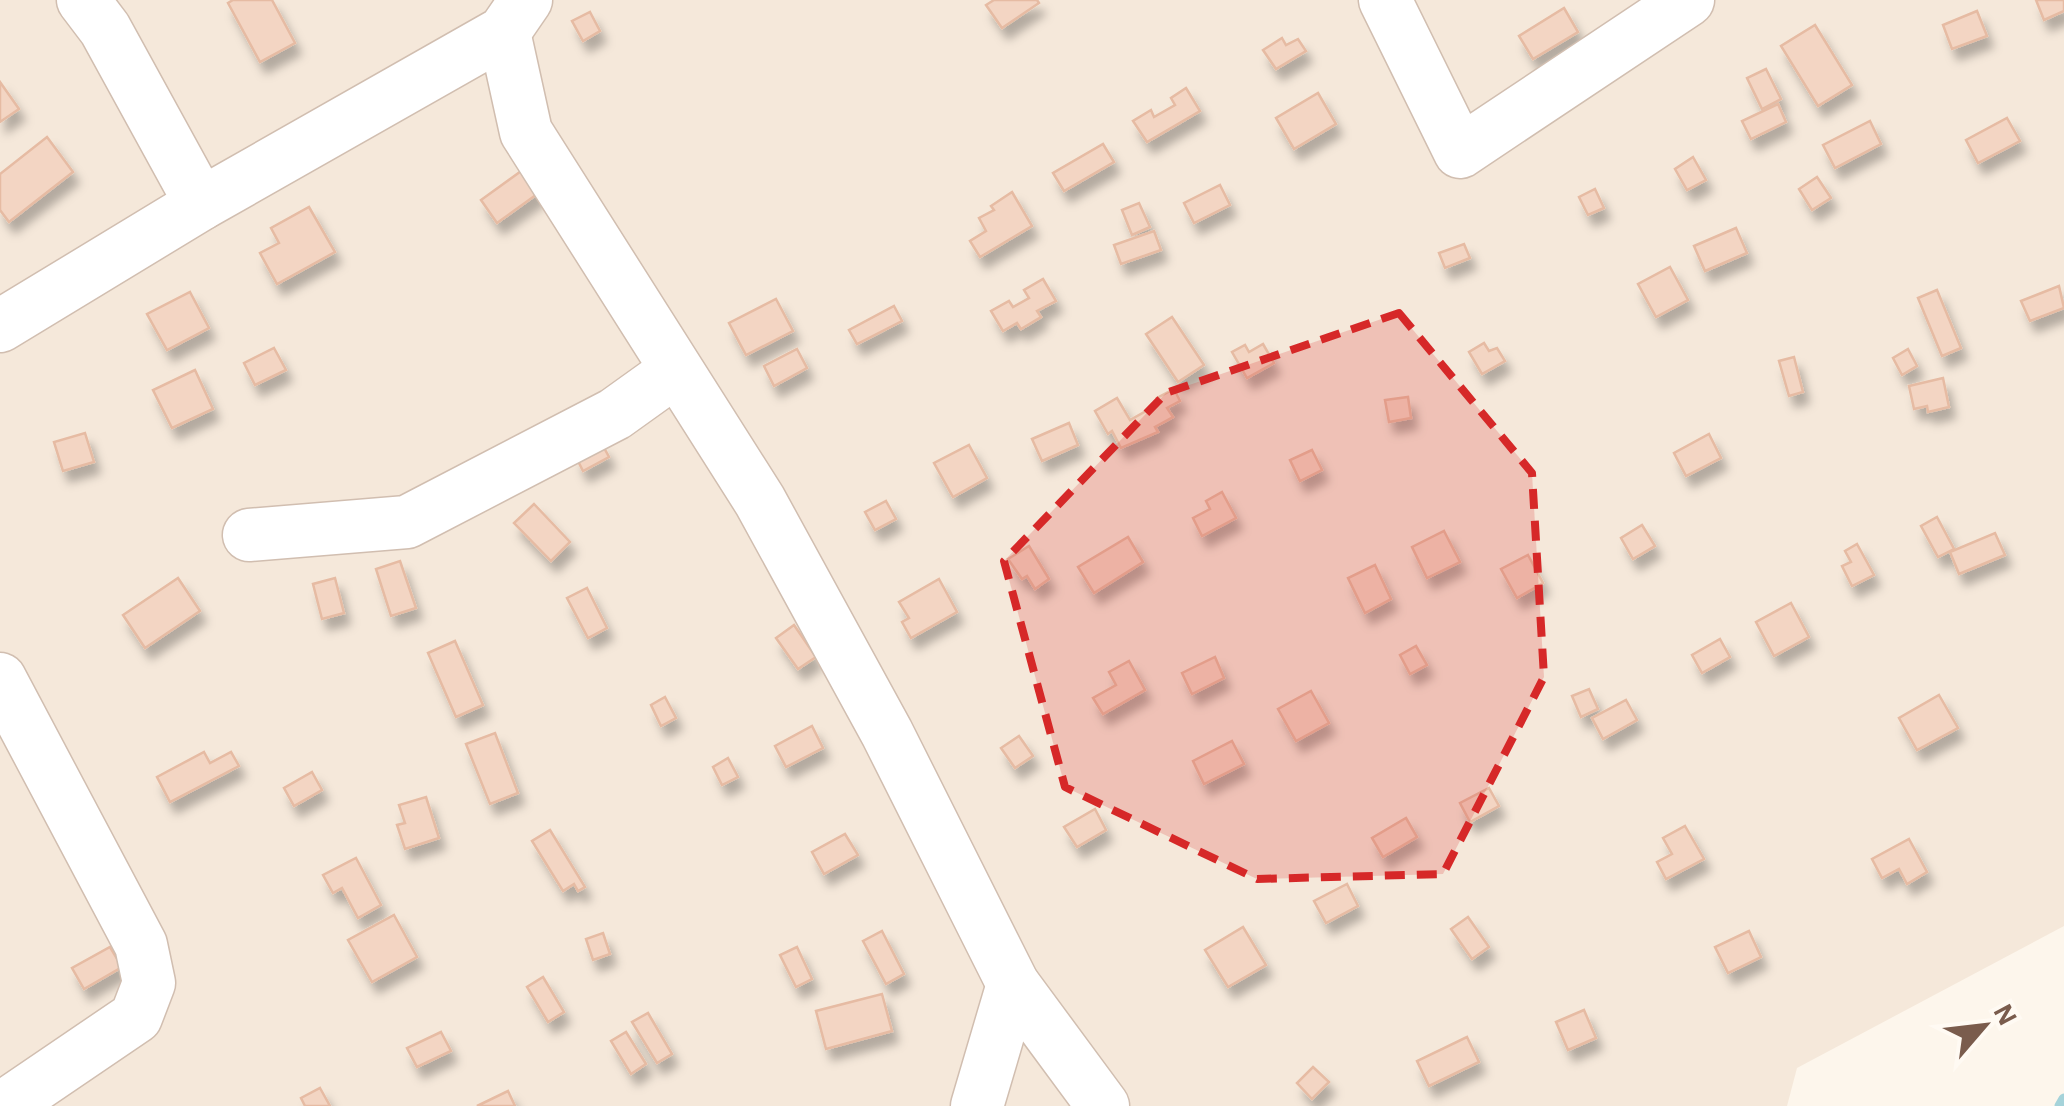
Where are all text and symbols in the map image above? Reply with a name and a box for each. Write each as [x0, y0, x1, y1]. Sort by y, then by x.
north arrow [1934, 976, 2034, 1076]
text: N [1987, 1000, 2021, 1030]

